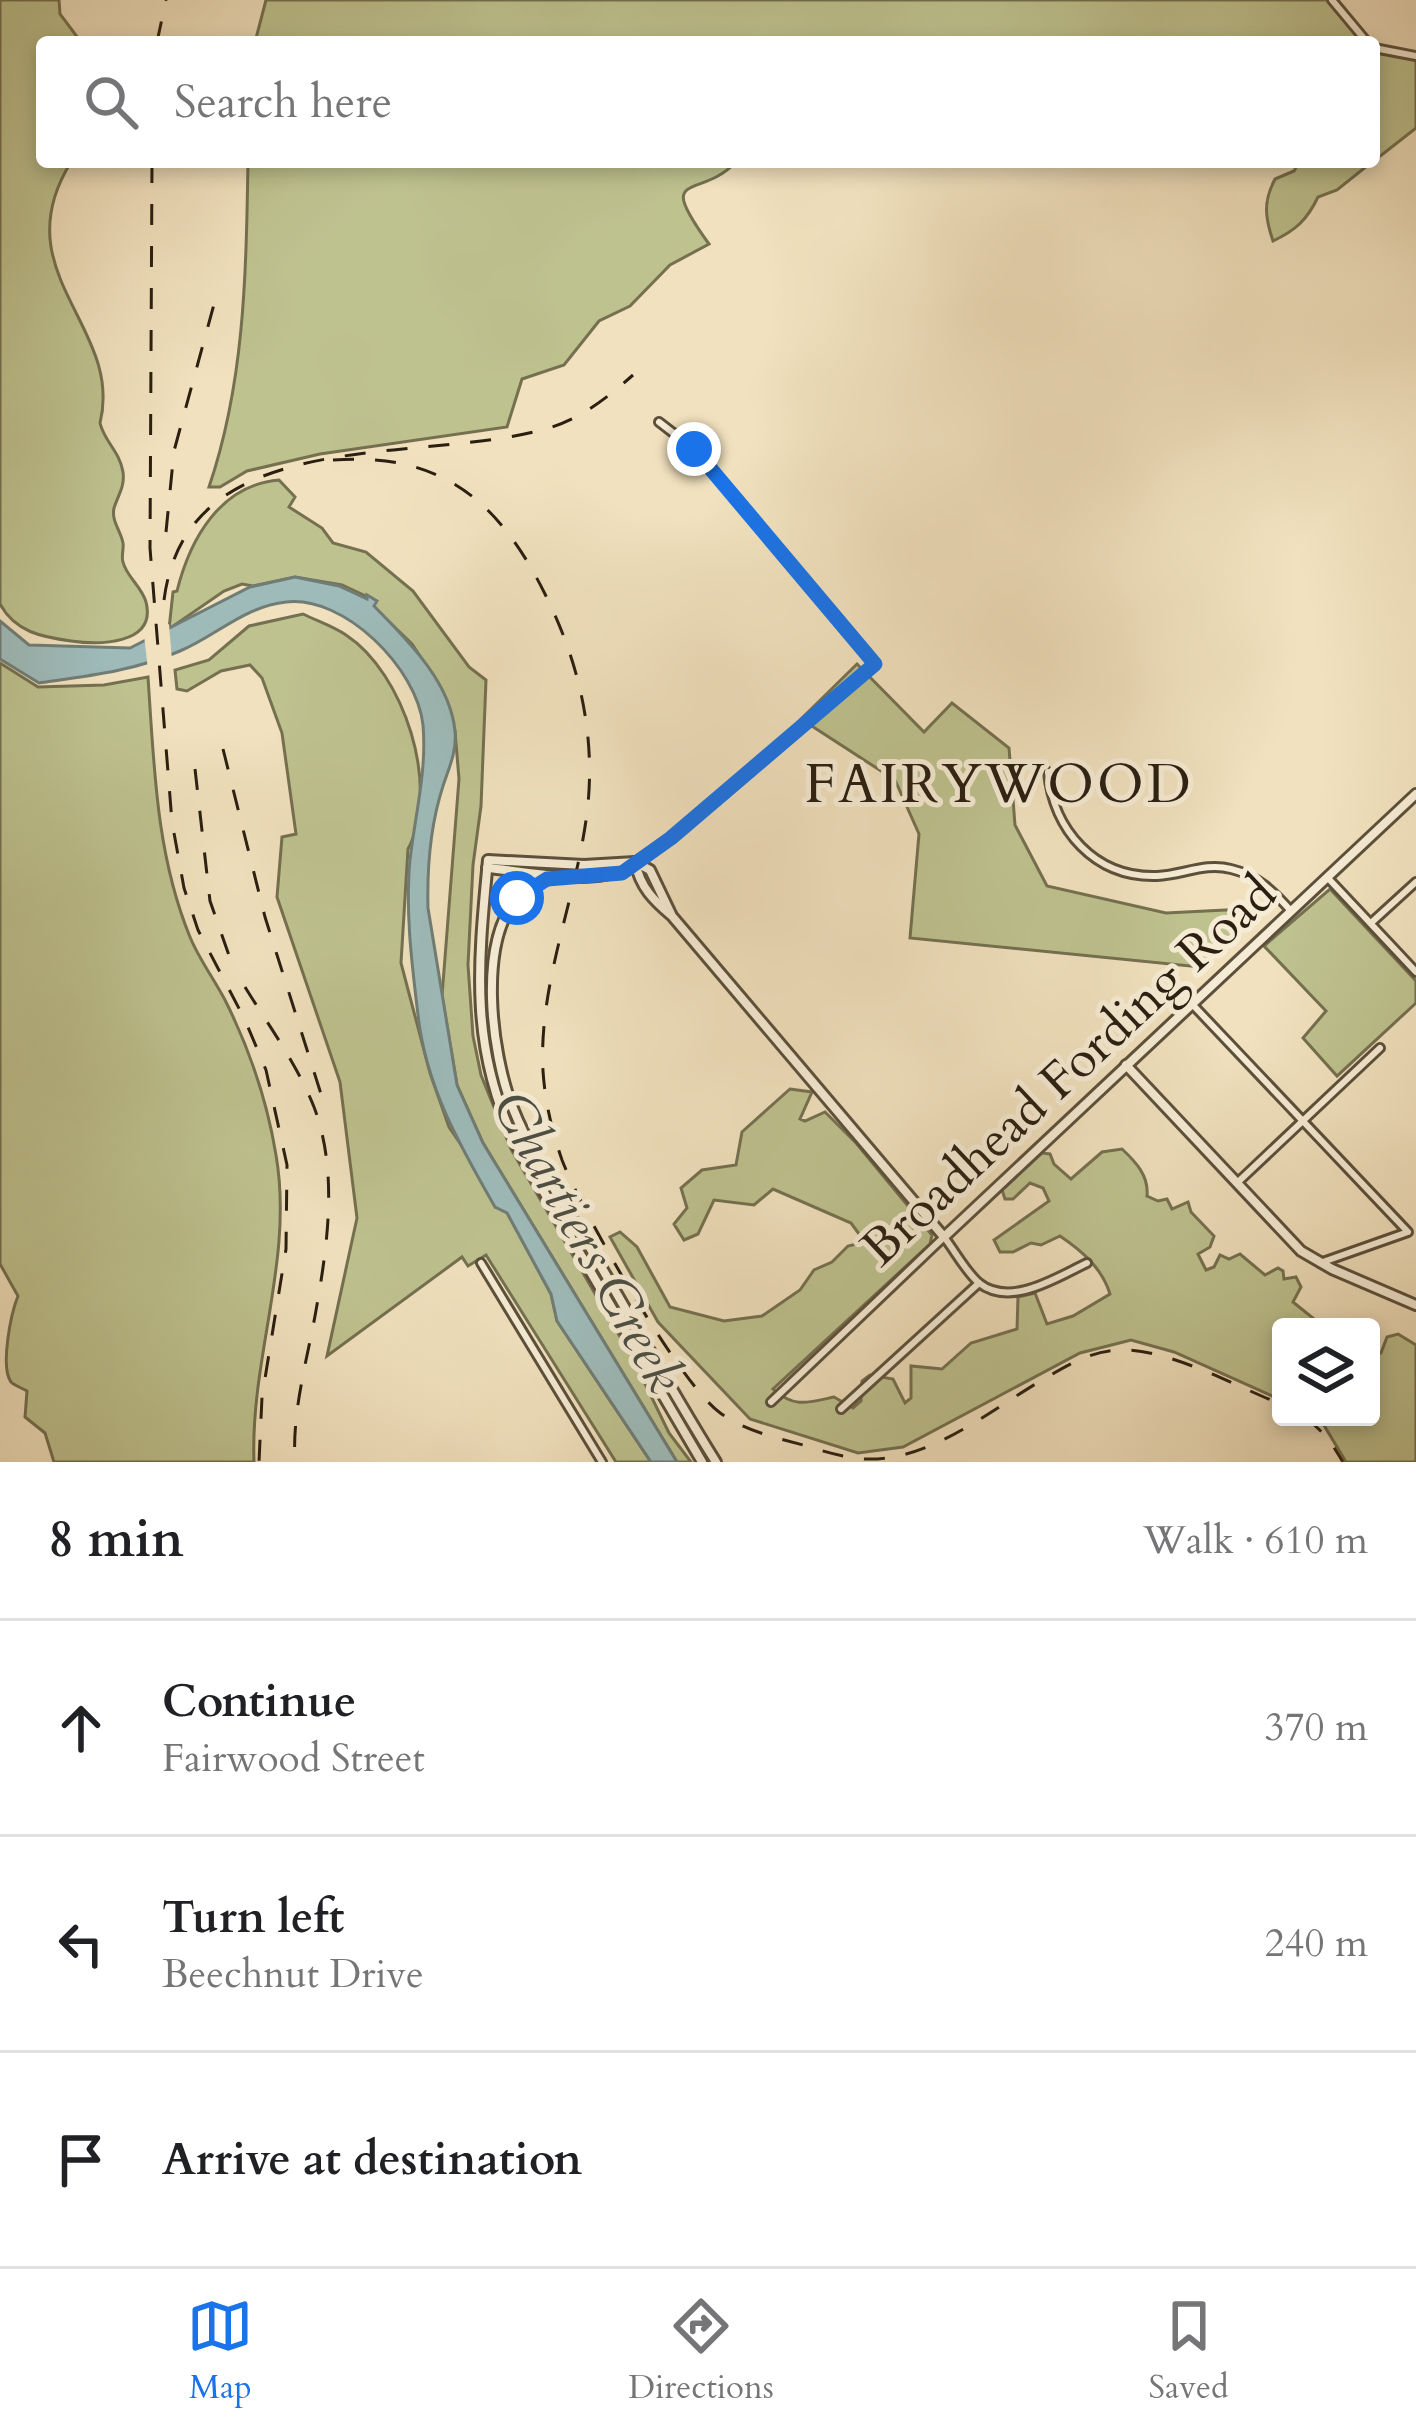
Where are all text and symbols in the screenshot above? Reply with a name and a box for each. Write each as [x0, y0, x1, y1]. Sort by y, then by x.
search box [36, 36, 1380, 168]
icon: search [78, 69, 144, 135]
text: Search here [174, 72, 392, 133]
route end [667, 422, 721, 476]
district label: FAIRYWOOD [804, 749, 1194, 822]
street label: Broadhead Fording Road [846, 860, 1292, 1282]
route start [490, 871, 544, 925]
water label: Chartiers Creek [474, 1078, 700, 1407]
map controls [1272, 1318, 1380, 1426]
button: layers [1272, 1318, 1380, 1426]
text: 8 min [48, 1505, 184, 1575]
text: Walk · 610 m [1143, 1514, 1368, 1567]
text: Continue [162, 1671, 356, 1732]
icon: ahead [48, 1695, 114, 1761]
text: 370 m [1265, 1701, 1368, 1754]
text: Fairwood Street [162, 1732, 425, 1785]
text: Turn left [162, 1887, 344, 1948]
icon: left [48, 1911, 114, 1977]
text: 240 m [1265, 1917, 1368, 1970]
text: Beechnut Drive [162, 1948, 424, 2001]
icon: arrive [48, 2127, 114, 2193]
text: Arrive at destination [162, 2129, 582, 2190]
tab: Map [187, 2293, 253, 2410]
tab: Directions [628, 2293, 774, 2410]
tab: Saved [1149, 2293, 1229, 2410]

